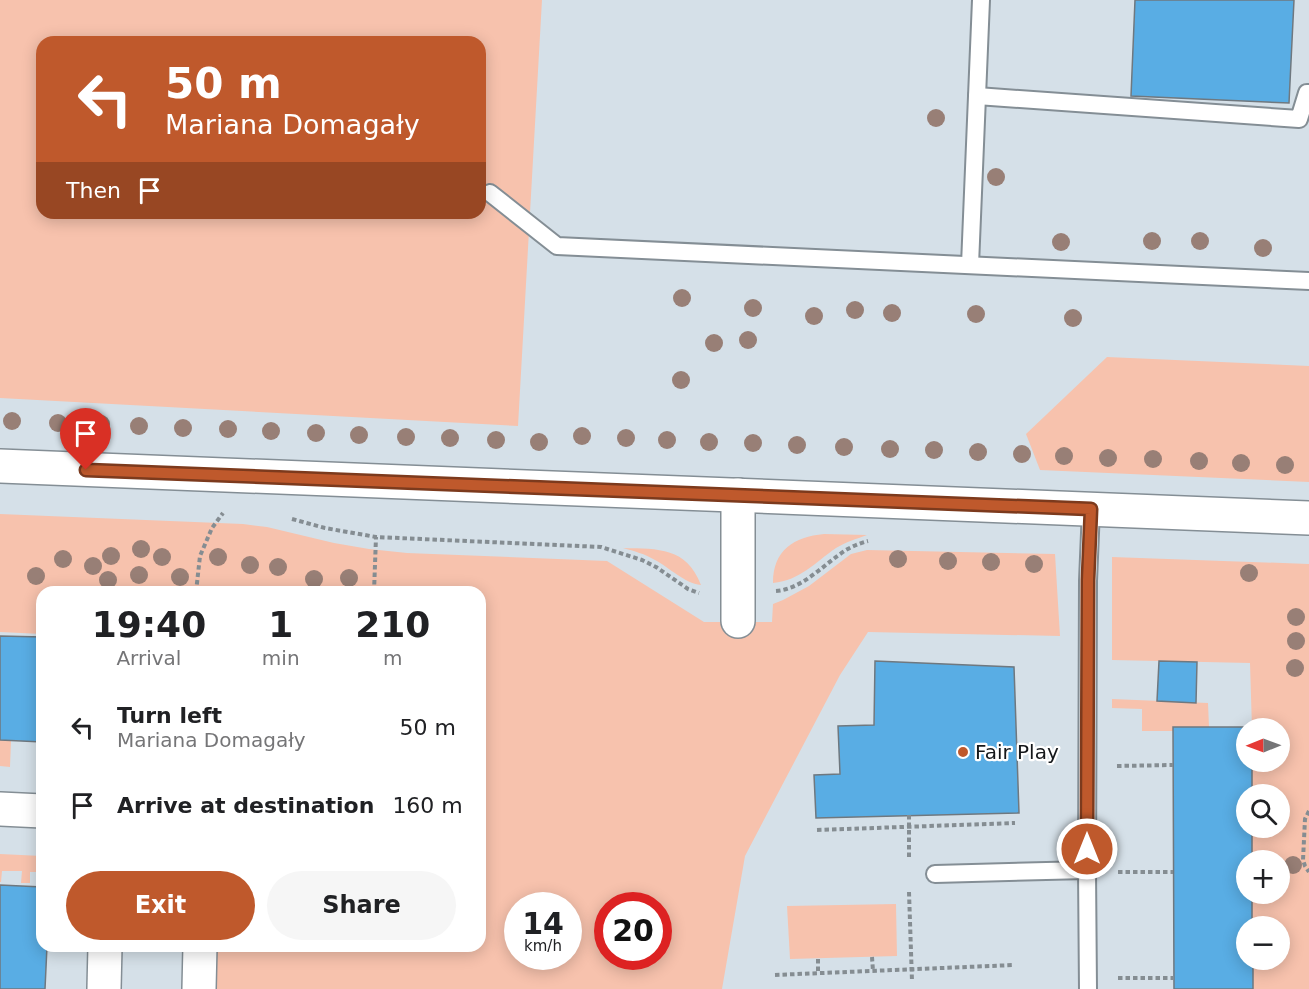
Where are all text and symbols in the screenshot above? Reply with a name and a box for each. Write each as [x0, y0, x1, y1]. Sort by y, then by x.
text: 50 m [165, 59, 282, 108]
icon: left [66, 60, 144, 138]
text: Mariana Domagały [165, 109, 420, 140]
icon: arrive [133, 174, 166, 207]
text: Then [66, 178, 121, 203]
pin [60, 408, 111, 470]
icon: arrive [69, 417, 102, 450]
text: 19:40 [92, 604, 206, 645]
text: 1 [268, 604, 293, 645]
text: 210 [355, 604, 430, 645]
text: Arrival [116, 646, 181, 670]
text: min [262, 646, 300, 670]
text: m [383, 646, 403, 670]
text: Turn left [117, 703, 222, 728]
icon: left [66, 711, 99, 744]
text: 50 m [400, 715, 456, 740]
north arrow [1236, 718, 1290, 772]
map controls [1236, 718, 1290, 970]
text: Mariana Domagały [117, 728, 306, 752]
place label: Fair Play [975, 740, 1059, 764]
marker: Fair Play [956, 745, 970, 759]
button: search [1236, 784, 1290, 838]
icon: arrive [66, 789, 99, 822]
text: Arrive at destination [117, 793, 374, 818]
text: 160 m [392, 793, 463, 818]
position arrow [1055, 817, 1119, 881]
button: + [1236, 850, 1290, 904]
button: Exit [66, 871, 255, 940]
button: Share [267, 871, 456, 940]
speed limit sign: 20 [594, 892, 672, 970]
text: 14 [522, 906, 564, 941]
button: − [1236, 916, 1290, 970]
text: km/h [524, 937, 562, 955]

